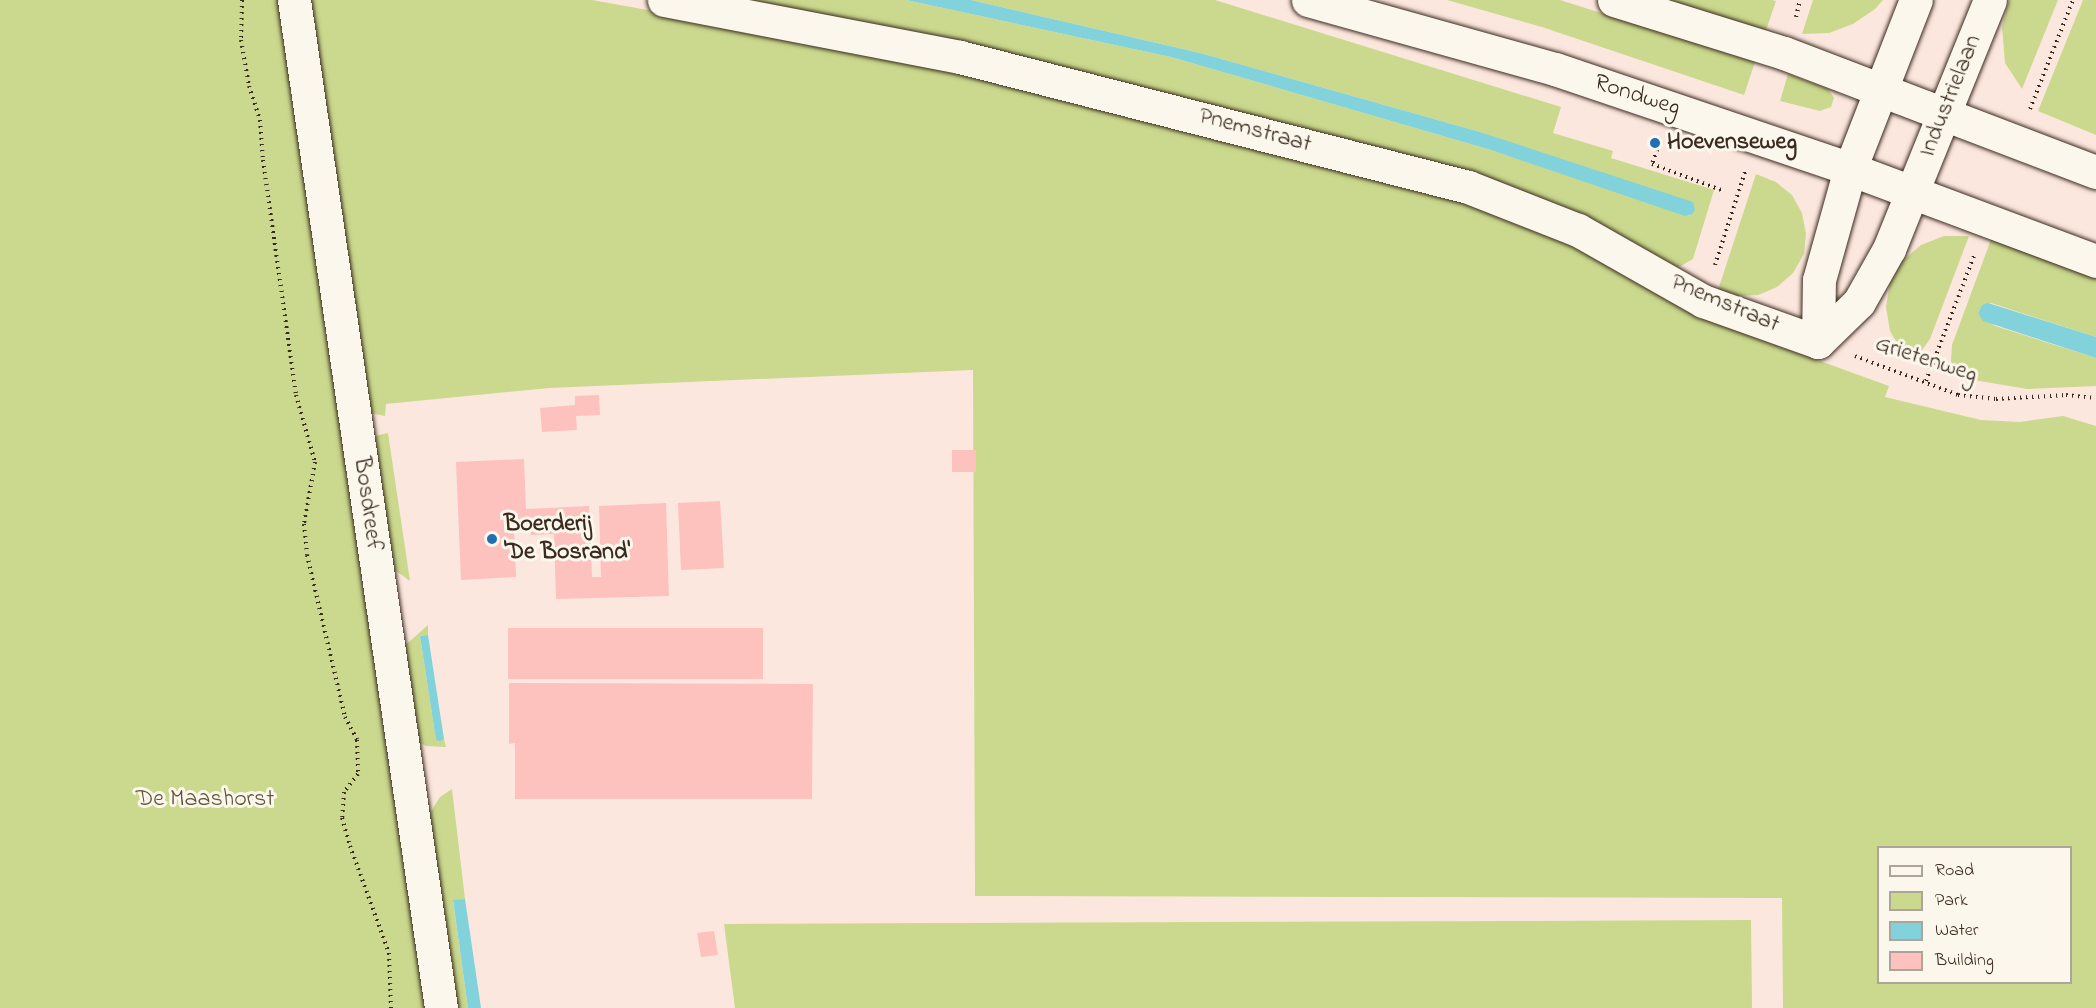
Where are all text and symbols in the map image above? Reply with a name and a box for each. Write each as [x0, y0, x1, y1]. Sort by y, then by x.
street label: Industrielaan [1913, 31, 1989, 161]
street label: Rondweg [1591, 69, 1683, 123]
street label: Pnemstraat [1196, 102, 1314, 160]
place label: Hoevenseweg [1667, 129, 1797, 157]
marker: Hoevenseweg [1648, 136, 1662, 150]
street label: Pnemstraat [1666, 268, 1784, 340]
street label: Grietenweg [1871, 330, 1981, 390]
street label: Bosdreef [346, 455, 388, 553]
place label: Boerderij 'De Bosrand' [504, 511, 630, 567]
marker: Boerderij 'De Bosrand' [485, 532, 499, 546]
park label: De Maashorst [136, 786, 274, 814]
legend [1877, 846, 2072, 984]
text: Road [1935, 858, 1974, 884]
text: Park [1935, 888, 1968, 914]
text: Water [1935, 918, 1978, 944]
text: Building [1935, 948, 1994, 974]

